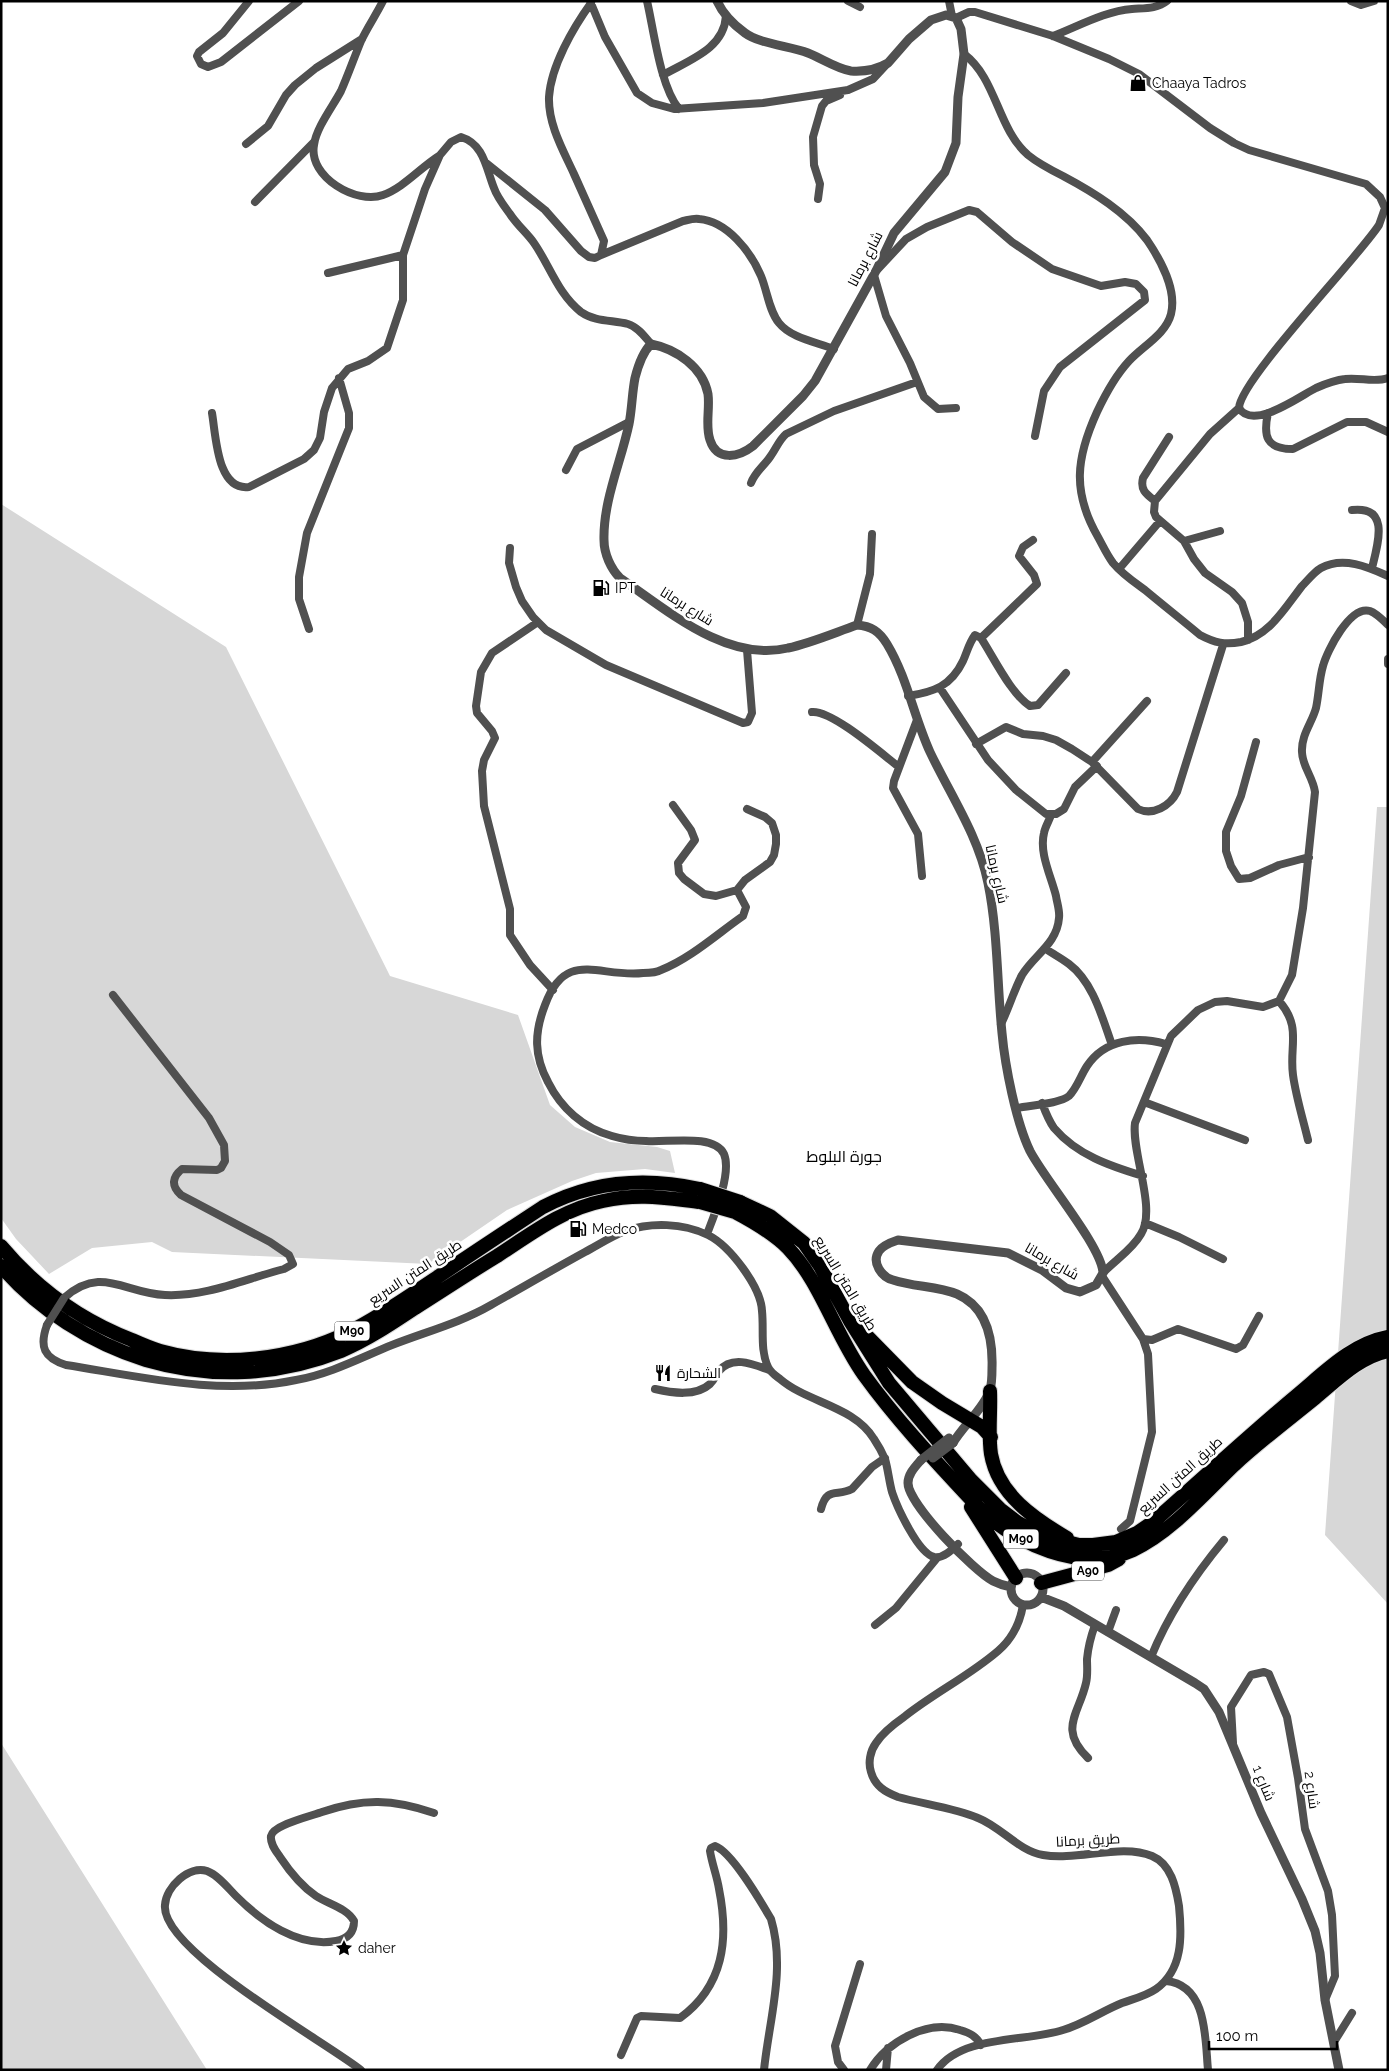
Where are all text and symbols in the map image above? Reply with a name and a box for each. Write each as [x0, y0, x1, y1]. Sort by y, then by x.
shop icon: Chaaya Tadros [1128, 73, 1148, 93]
place label: Chaaya Tadros [1152, 75, 1246, 91]
street label: شارع برمانا [844, 229, 887, 290]
fuel station icon: IPT [591, 578, 611, 598]
place label: IPT [615, 580, 636, 596]
street label: شارع برمانا [657, 583, 717, 629]
street label: شارع برمانا [982, 843, 1012, 905]
district label: جورة البلوط [806, 1147, 882, 1166]
fuel station icon: Medco [568, 1219, 588, 1239]
place label: Medco [592, 1221, 637, 1237]
street label: طريق المتن السريع [811, 1233, 881, 1334]
street label: طريق المتن السريع [366, 1236, 465, 1309]
street label: شارع برمانا [1022, 1239, 1082, 1284]
road number: M90 [334, 1322, 370, 1340]
restaurant icon: الشحارة [653, 1363, 673, 1383]
place label: الشحارة [677, 1365, 721, 1381]
street label: طريق المتن السريع [1135, 1433, 1226, 1518]
road number: M90 [1004, 1530, 1038, 1548]
road number: A90 [1072, 1562, 1104, 1580]
street label: شارع 1 [1249, 1763, 1278, 1803]
street label: شارع 2 [1300, 1770, 1323, 1810]
street label: طريق برمانا [1055, 1830, 1121, 1851]
place icon: daher [334, 1938, 354, 1958]
place label: daher [358, 1940, 396, 1956]
scale bar [1209, 2018, 1336, 2050]
text: 100 m [1216, 2027, 1258, 2045]

